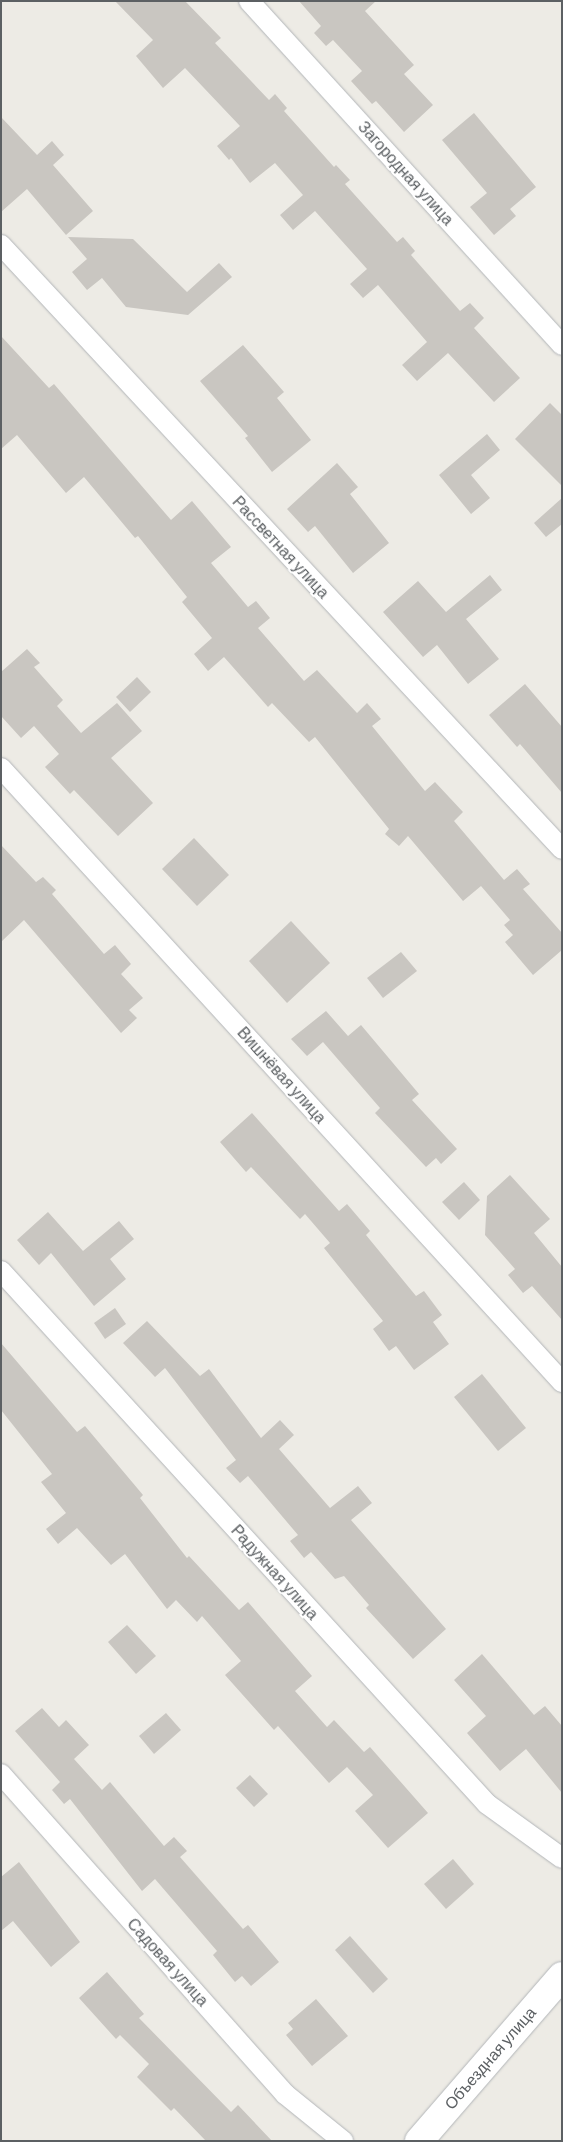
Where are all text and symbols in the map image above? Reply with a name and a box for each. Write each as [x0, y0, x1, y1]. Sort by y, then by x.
street label: Загородная улица [354, 117, 458, 229]
street label: Рассветная улица [229, 492, 333, 602]
street label: Вишнёвая улица [234, 1023, 330, 1127]
street label: Радужная улица [227, 1521, 323, 1623]
street label: Садовая улица [123, 1914, 213, 2010]
street label: Объездная улица [440, 2003, 540, 2113]

